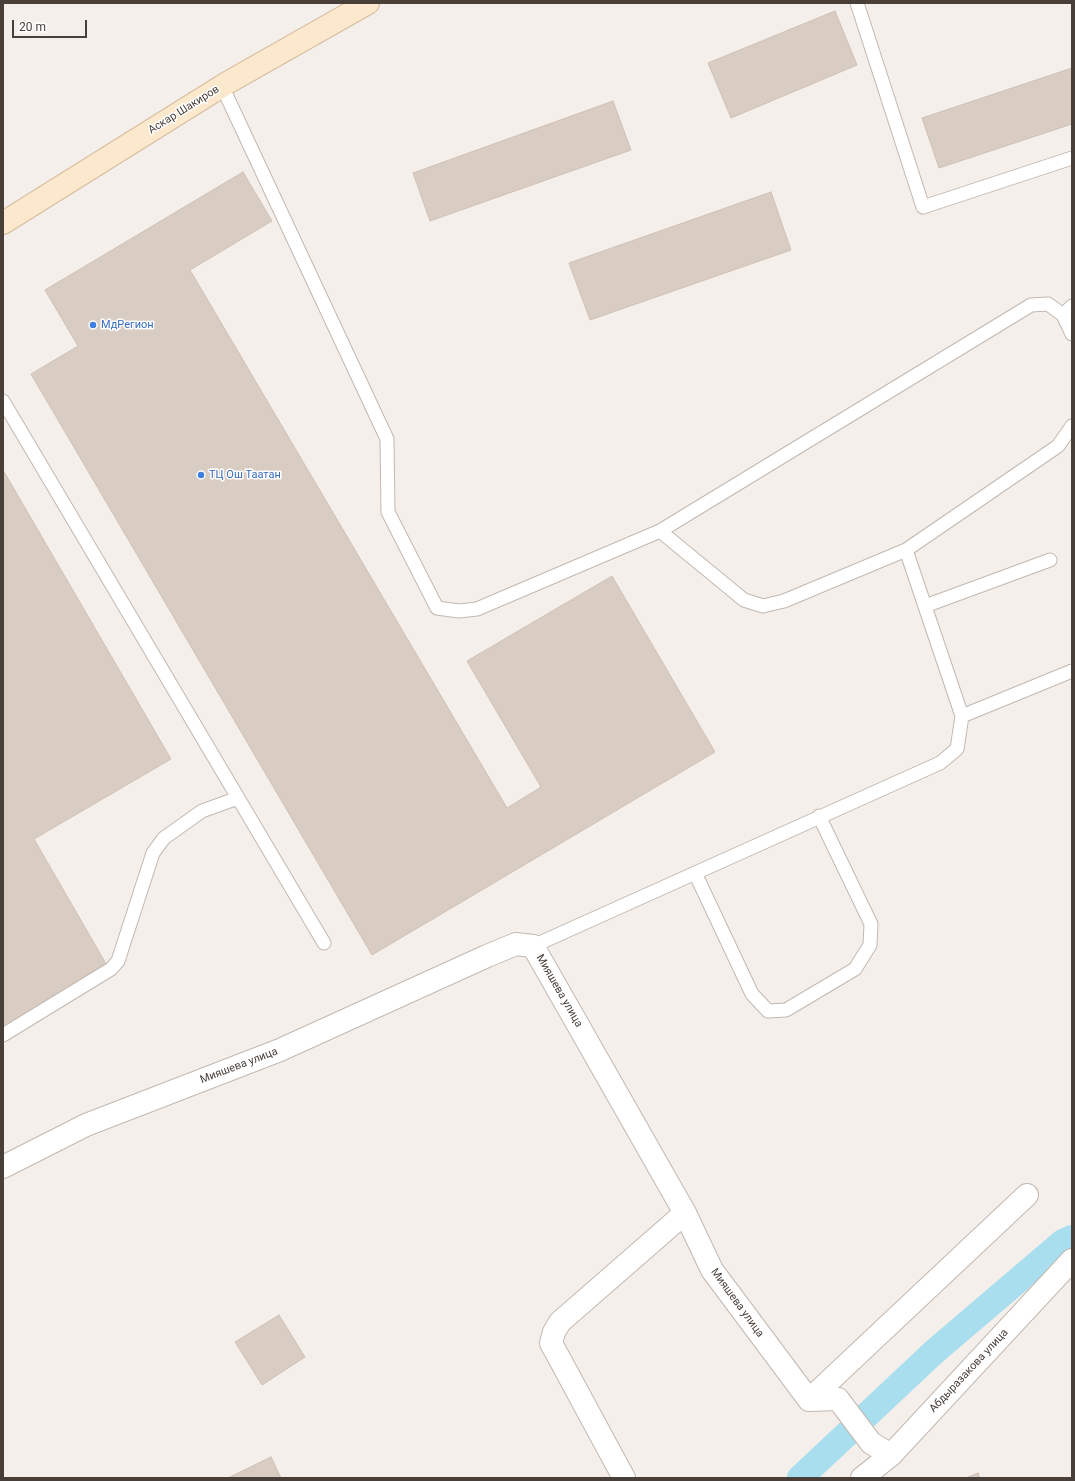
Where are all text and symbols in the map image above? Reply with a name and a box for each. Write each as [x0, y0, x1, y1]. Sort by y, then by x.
scale bar [14, 12, 89, 38]
text: 20 m [19, 20, 46, 34]
street label: Аскар Шакиров [146, 83, 222, 137]
place label: МдРегион [101, 318, 154, 332]
marker: МдРегион [88, 320, 98, 330]
place label: ТЦ Ош Таатан [209, 468, 281, 482]
marker: ТЦ Ош Таатан [196, 470, 206, 480]
street label: Мияшева улица [533, 952, 585, 1030]
street label: Мияшева улица [198, 1045, 280, 1087]
street label: Мияшева улица [708, 1266, 766, 1340]
street label: Абдыразакова улица [927, 1327, 1011, 1415]

